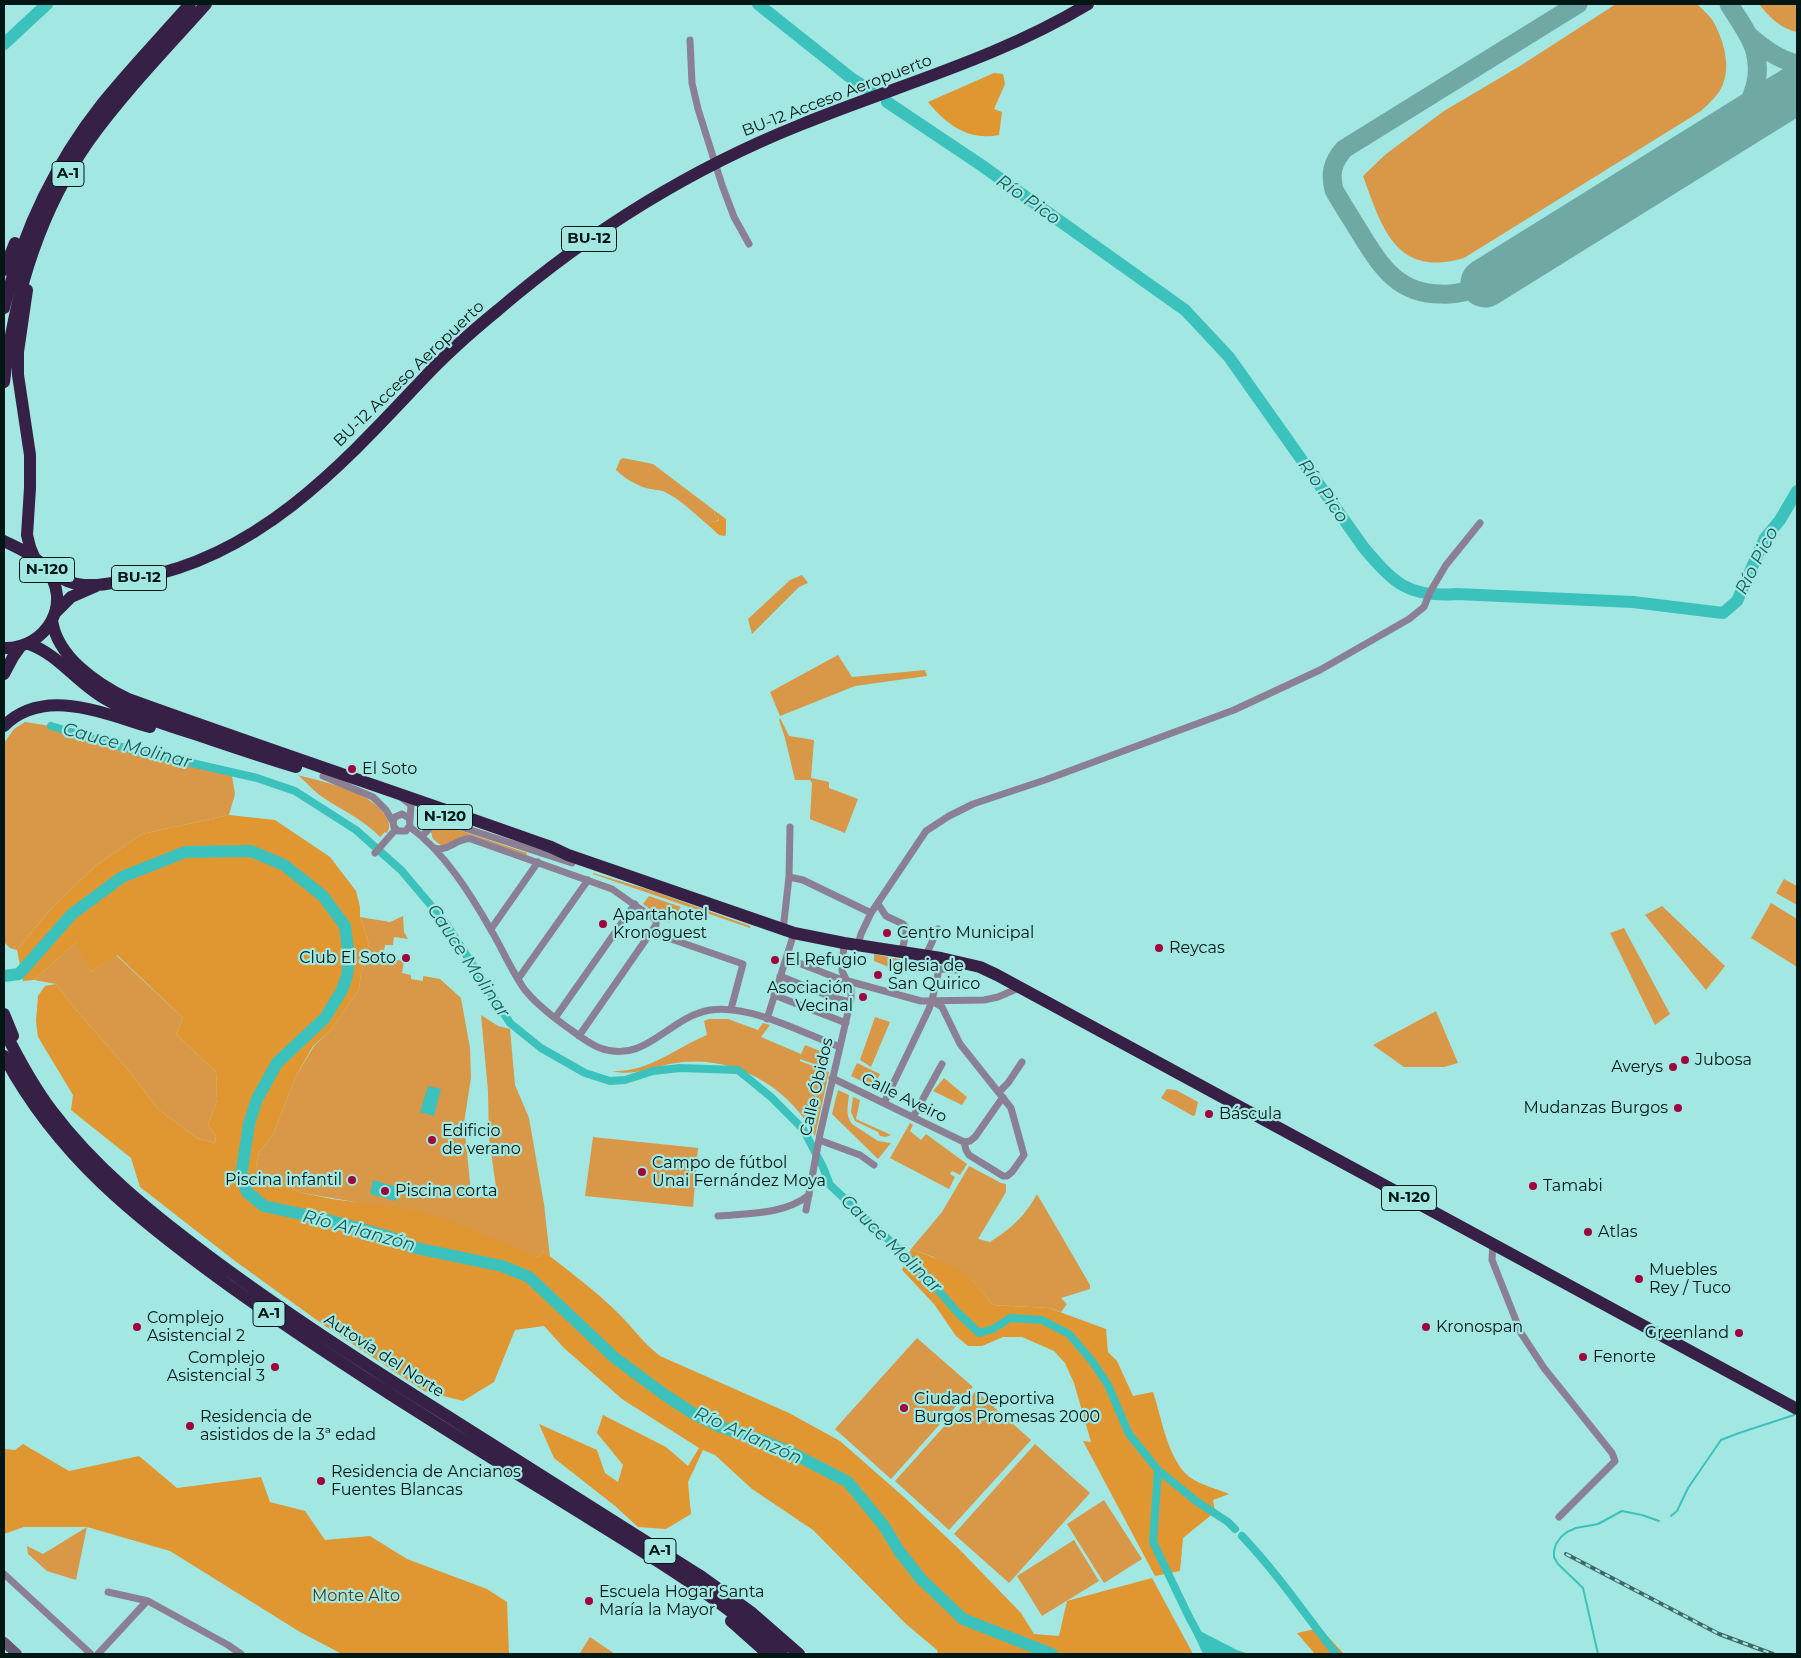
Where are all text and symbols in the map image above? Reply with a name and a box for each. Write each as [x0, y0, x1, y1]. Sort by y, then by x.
street label: BU-12 Acceso Aeropuerto [739, 51, 935, 141]
road number: A-1 [52, 162, 84, 186]
water label: Río Pico [992, 170, 1064, 230]
road number: BU-12 [562, 226, 616, 252]
street label: BU-12 Acceso Aeropuerto [330, 297, 488, 451]
water label: Río Pico [1293, 455, 1353, 527]
water label: Río Pico [1731, 524, 1783, 598]
road number: N-120 [20, 558, 74, 582]
road number: BU-12 [112, 566, 166, 590]
water label: Cauce Molinar [60, 718, 194, 774]
place label: El Soto [362, 759, 417, 779]
marker: El Soto [346, 763, 358, 775]
road number: N-120 [418, 804, 472, 830]
water label: Cauce Molinar [422, 900, 514, 1022]
place label: Apartahotel Kronoguest [613, 905, 708, 943]
marker: Apartahotel Kronoguest [597, 918, 609, 930]
place label: Centro Municipal [897, 923, 1034, 943]
marker: Centro Municipal [881, 927, 893, 939]
place label: Reycas [1169, 938, 1225, 958]
marker: Reycas [1153, 942, 1165, 954]
place label: Club El Soto [299, 948, 396, 968]
place label: El Refugio [785, 950, 867, 970]
marker: Club El Soto [400, 952, 412, 964]
marker: El Refugio [769, 954, 781, 966]
place label: Iglesia de San Quirico [888, 956, 980, 994]
marker: Iglesia de San Quirico [872, 969, 884, 981]
place label: Asociación Vecinal [767, 978, 853, 1016]
marker: Asociación Vecinal [857, 991, 869, 1003]
street label: Calle Óbidos [796, 1036, 838, 1138]
place label: Jubosa [1695, 1050, 1752, 1070]
marker: Jubosa [1679, 1054, 1691, 1066]
place label: Averys [1611, 1057, 1663, 1077]
marker: Averys [1667, 1061, 1679, 1073]
street label: Calle Aveiro [858, 1069, 950, 1127]
place label: Mudanzas Burgos [1523, 1098, 1668, 1118]
marker: Mudanzas Burgos [1672, 1102, 1684, 1114]
place label: Báscula [1219, 1104, 1282, 1124]
marker: Báscula [1203, 1108, 1215, 1120]
place label: Edificio de verano [442, 1121, 521, 1159]
marker: Edificio de verano [426, 1134, 438, 1146]
place label: Campo de fútbol Unai Fernández Moya [652, 1153, 826, 1191]
marker: Campo de fútbol Unai Fernández Moya [636, 1166, 648, 1178]
place label: Piscina infantil [225, 1170, 342, 1190]
marker: Piscina infantil [346, 1174, 358, 1186]
place label: Tamabi [1543, 1176, 1603, 1196]
marker: Tamabi [1527, 1180, 1539, 1192]
place label: Piscina corta [395, 1181, 497, 1201]
marker: Piscina corta [379, 1185, 391, 1197]
road number: N-120 [1382, 1186, 1436, 1210]
water label: Cauce Molinar [836, 1190, 946, 1298]
water label: Río Arlanzón [300, 1206, 418, 1256]
place label: Atlas [1598, 1222, 1637, 1242]
marker: Atlas [1582, 1226, 1594, 1238]
place label: Muebles Rey / Tuco [1649, 1260, 1731, 1298]
marker: Muebles Rey / Tuco [1633, 1273, 1645, 1285]
road number: A-1 [253, 1302, 285, 1326]
place label: Complejo Asistencial 2 [147, 1308, 245, 1346]
street label: Autovía del Norte [320, 1310, 448, 1402]
place label: Kronospan [1436, 1317, 1523, 1337]
marker: Complejo Asistencial 2 [131, 1321, 143, 1333]
marker: Kronospan [1420, 1321, 1432, 1333]
place label: Greenland [1645, 1323, 1729, 1343]
marker: Greenland [1733, 1327, 1745, 1339]
place label: Fenorte [1593, 1347, 1656, 1367]
place label: Complejo Asistencial 3 [167, 1348, 265, 1386]
marker: Fenorte [1577, 1351, 1589, 1363]
marker: Complejo Asistencial 3 [269, 1361, 281, 1373]
place label: Ciudad Deportiva Burgos Promesas 2000 [914, 1389, 1100, 1427]
marker: Ciudad Deportiva Burgos Promesas 2000 [898, 1402, 910, 1414]
water label: Río Arlanzón [691, 1403, 805, 1469]
place label: Residencia de asistidos de la 3ª edad [200, 1407, 376, 1445]
marker: Residencia de asistidos de la 3ª edad [184, 1420, 196, 1432]
place label: Residencia de Ancianos Fuentes Blancas [331, 1462, 521, 1500]
marker: Residencia de Ancianos Fuentes Blancas [315, 1475, 327, 1487]
road number: A-1 [644, 1538, 676, 1564]
place label: Escuela Hogar Santa María la Mayor [599, 1582, 765, 1620]
park label: Monte Alto [312, 1586, 400, 1606]
marker: Escuela Hogar Santa María la Mayor [583, 1595, 595, 1607]

